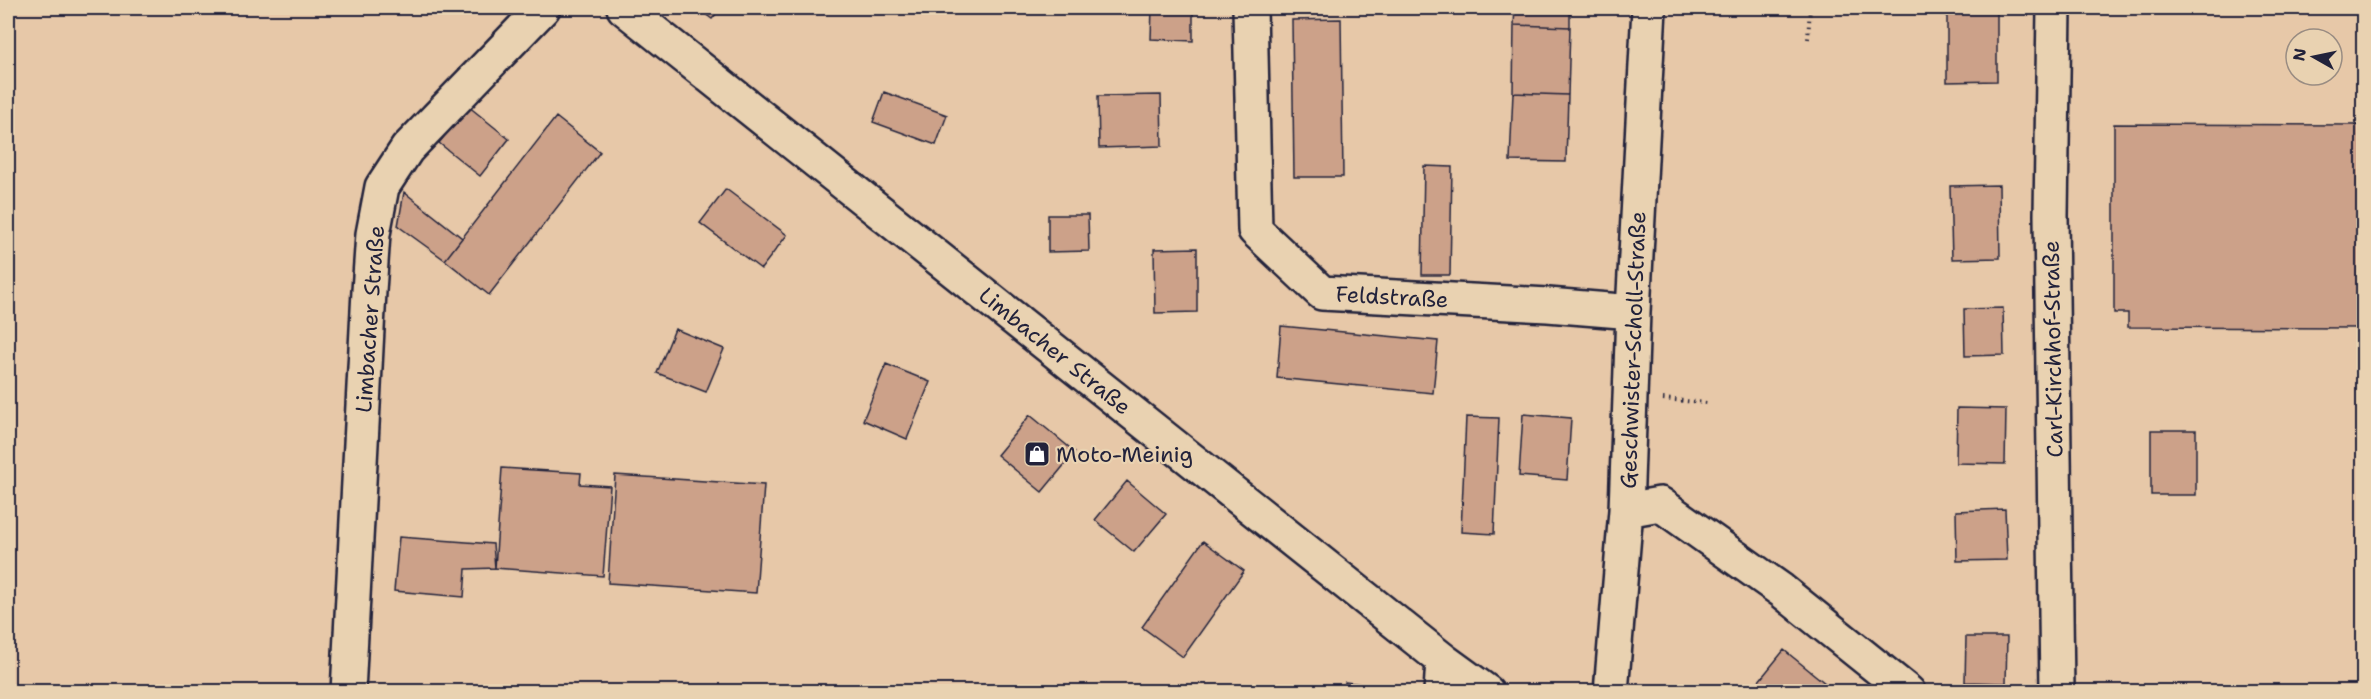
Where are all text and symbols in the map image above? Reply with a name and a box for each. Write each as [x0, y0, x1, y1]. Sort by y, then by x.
north arrow [2284, 27, 2344, 87]
text: N [2288, 47, 2311, 63]
street label: Geschwister-Scholl-Straße [1614, 211, 1652, 489]
street label: Limbacher Straße [349, 224, 391, 414]
street label: Carl-Kirchhof-Straße [2037, 240, 2069, 458]
street label: Feldstraße [1335, 280, 1449, 314]
street label: Limbacher Straße [973, 281, 1137, 421]
shop icon: Moto-Meinig [1022, 439, 1052, 469]
place label: Moto-Meinig [1056, 440, 1193, 469]

